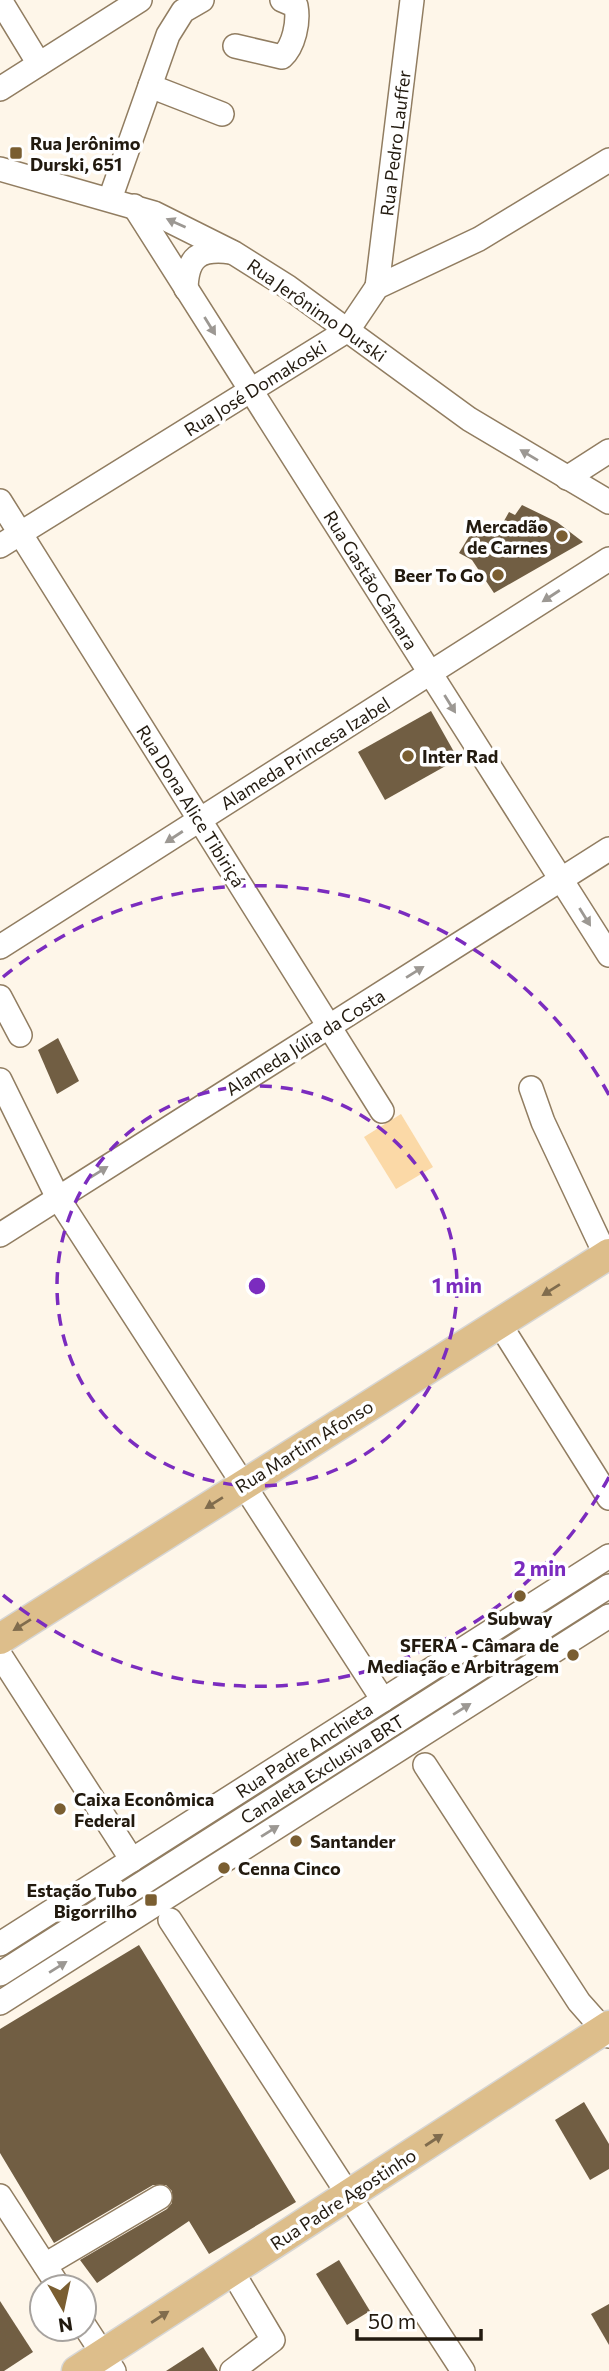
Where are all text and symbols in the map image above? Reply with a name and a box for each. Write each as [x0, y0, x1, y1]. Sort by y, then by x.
street label: Rua Pedro Lauffer [375, 69, 415, 217]
place label: Rua Jerônimo Durski, 651 [30, 132, 141, 175]
marker: Rua Jerônimo Durski, 651 [8, 145, 24, 161]
one-way arrow [165, 217, 186, 228]
street label: Rua Jerônimo Durski [243, 254, 391, 366]
one-way arrow [203, 316, 216, 336]
street label: Rua José Domakoski [180, 335, 330, 441]
one-way arrow [519, 449, 538, 462]
street label: Rua Gastão Câmara [319, 506, 423, 654]
place label: Mercadão de Carnes [465, 515, 548, 558]
marker: Mercadão de Carnes [554, 528, 570, 544]
place label: Beer To Go [394, 564, 484, 586]
marker: Beer To Go [490, 567, 506, 583]
one-way arrow [542, 589, 561, 602]
street label: Alameda Princesa Izabel [216, 692, 394, 814]
one-way arrow [443, 695, 456, 714]
street label: Rua Dona Alice Tibiriçá [132, 721, 250, 891]
place label: Inter Rad [422, 745, 498, 767]
marker: Inter Rad [400, 748, 416, 764]
one-way arrow [164, 830, 183, 843]
one-way arrow [578, 907, 591, 926]
one-way arrow [405, 965, 425, 978]
street label: Alameda Júlia da Costa [221, 984, 389, 1100]
one-way arrow [89, 1166, 109, 1179]
text: 1 min [432, 1272, 482, 1297]
centre of rings [245, 1274, 269, 1298]
one-way arrow [542, 1284, 561, 1297]
street label: Rua Martim Afonso [231, 1395, 377, 1497]
one-way arrow [204, 1497, 224, 1510]
text: 2 min [514, 1555, 566, 1580]
marker: Subway [512, 1588, 528, 1604]
place label: Subway [487, 1607, 553, 1629]
one-way arrow [12, 1619, 32, 1632]
place label: SFERA - Câmara de Mediação e Arbitragem [367, 1634, 559, 1677]
marker: SFERA - Câmara de Mediação e Arbitragem [565, 1647, 581, 1663]
street label: Rua Padre Anchieta [232, 1698, 376, 1802]
one-way arrow [453, 1703, 472, 1716]
street label: Canaleta Exclusiva BRT [236, 1710, 408, 1828]
place label: Caixa Econômica Federal [74, 1788, 214, 1831]
marker: Caixa Econômica Federal [52, 1801, 68, 1817]
one-way arrow [261, 1825, 280, 1838]
place label: Santander [310, 1830, 396, 1852]
marker: Santander [288, 1833, 304, 1849]
place label: Cenna Cinco [238, 1857, 341, 1879]
marker: Cenna Cinco [216, 1860, 232, 1876]
place label: Estação Tubo Bigorrilho [27, 1879, 137, 1922]
marker: Estação Tubo Bigorrilho [143, 1892, 159, 1908]
one-way arrow [48, 1960, 67, 1973]
one-way arrow [424, 2134, 443, 2147]
street label: Rua Padre Agostinho [266, 2144, 420, 2254]
north arrow [28, 2273, 98, 2343]
scale bar [357, 2298, 481, 2342]
text: 50 m [368, 2308, 416, 2333]
one-way arrow [151, 2311, 170, 2324]
text: N [57, 2313, 75, 2338]

